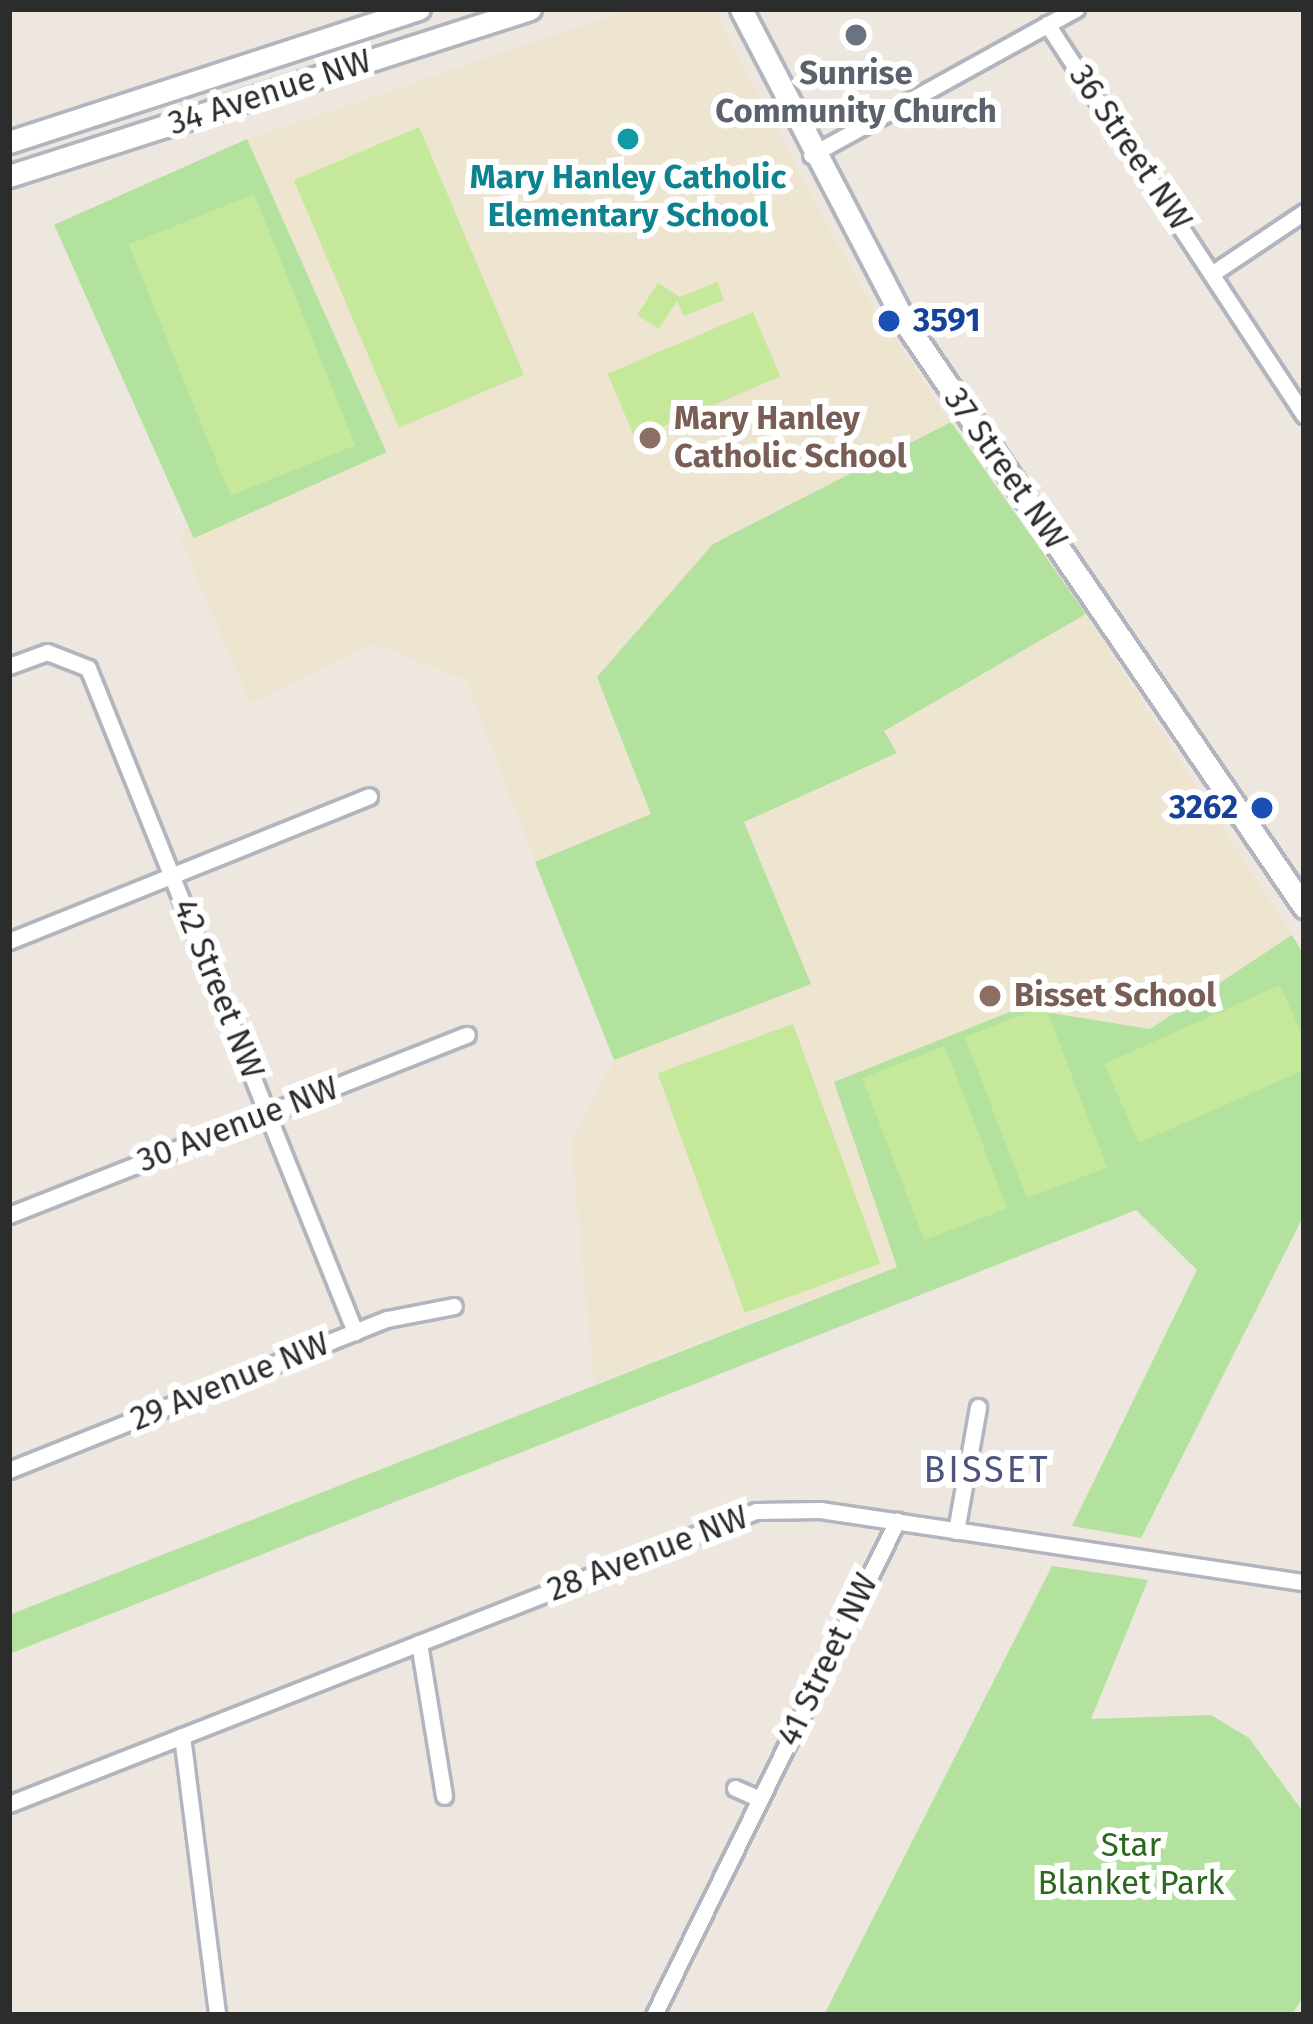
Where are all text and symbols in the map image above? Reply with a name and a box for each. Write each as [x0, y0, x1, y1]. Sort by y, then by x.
marker: Sunrise Community Church [843, 22, 869, 48]
street label: 34 Avenue NW [164, 42, 376, 144]
place label: Sunrise Community Church [715, 54, 997, 132]
street label: 36 Street NW [1060, 58, 1200, 238]
marker: Mary Hanley Catholic Elementary School [615, 126, 641, 152]
place label: Mary Hanley Catholic Elementary School [470, 158, 786, 236]
place label: 3591 [913, 301, 980, 341]
marker: 3591 [876, 308, 902, 334]
street label: 37 Street NW [935, 381, 1075, 557]
place label: Mary Hanley Catholic School [674, 399, 907, 477]
marker: Mary Hanley Catholic School [637, 425, 663, 451]
place label: 3262 [1169, 788, 1238, 828]
marker: 3262 [1249, 795, 1275, 821]
street label: 42 Street NW [164, 893, 272, 1085]
place label: Bisset School [1014, 976, 1216, 1016]
marker: Bisset School [977, 983, 1003, 1009]
street label: 30 Avenue NW [132, 1069, 344, 1181]
street label: 29 Avenue NW [125, 1324, 335, 1440]
district label: BISSET [923, 1449, 1051, 1493]
street label: 28 Avenue NW [542, 1498, 754, 1610]
street label: 41 Street NW [769, 1567, 887, 1753]
park label: Star Blanket Park [1037, 1826, 1225, 1904]

